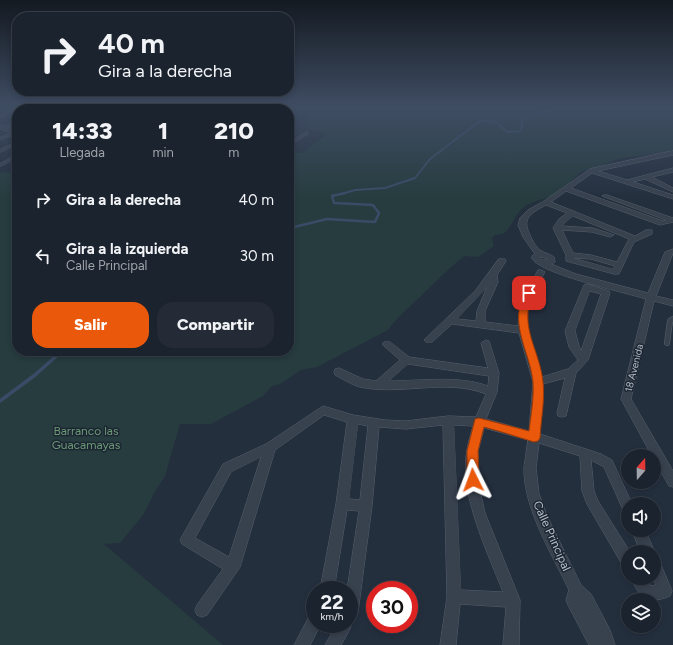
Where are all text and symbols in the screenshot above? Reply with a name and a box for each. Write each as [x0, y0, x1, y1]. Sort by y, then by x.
text: 40 m [98, 26, 165, 60]
icon: right [32, 28, 84, 80]
text: Gira a la derecha [98, 60, 232, 82]
text: 14:33 [52, 116, 112, 145]
text: 1 [158, 116, 168, 145]
text: 210 [214, 116, 254, 145]
text: Llegada [60, 145, 105, 160]
text: min [152, 145, 174, 160]
text: m [228, 145, 239, 160]
icon: right [32, 189, 54, 211]
text: Gira a la derecha [66, 191, 181, 209]
text: 40 m [239, 191, 274, 209]
text: Gira a la izquierda [66, 240, 188, 258]
icon: left [32, 245, 54, 267]
text: 30 m [240, 247, 274, 265]
text: Calle Principal [66, 258, 147, 273]
pin [512, 276, 546, 310]
icon: arrive [518, 282, 540, 304]
button: Salir [32, 302, 149, 348]
button: Compartir [157, 302, 274, 348]
street label: 18 Avenida [622, 343, 646, 393]
park label: Barranco las Guacamayas [52, 424, 121, 452]
north arrow [621, 449, 661, 489]
map controls [621, 449, 661, 633]
position arrow [452, 459, 494, 501]
button: sound [621, 497, 661, 537]
street label: Calle Principal [530, 499, 574, 573]
button: search [621, 545, 661, 585]
speed limit sign: 30 [366, 581, 418, 633]
text: 22 [320, 590, 344, 614]
button: layers [621, 593, 661, 633]
text: km/h [321, 610, 343, 623]

